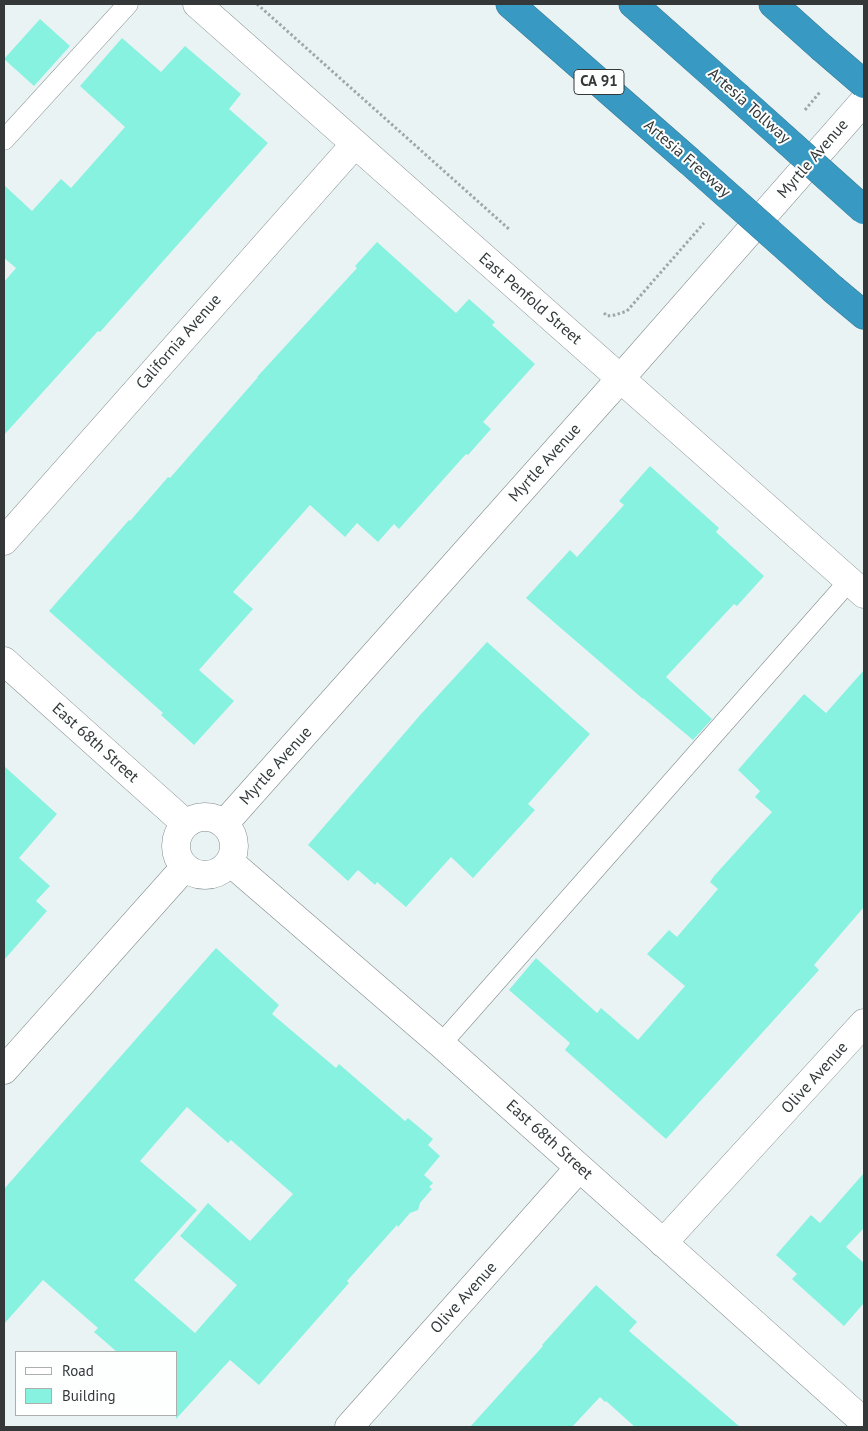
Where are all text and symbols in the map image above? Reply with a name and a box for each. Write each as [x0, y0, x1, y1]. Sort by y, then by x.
street label: Artesia Tollway [704, 64, 794, 148]
road number: CA 91 [574, 70, 624, 94]
street label: Artesia Freeway [640, 116, 734, 202]
street label: Myrtle Avenue [773, 116, 853, 202]
street label: East Penfold Street [475, 249, 585, 349]
street label: California Avenue [132, 290, 226, 394]
street label: Myrtle Avenue [505, 420, 585, 506]
street label: East 68th Street [48, 699, 142, 787]
street label: Myrtle Avenue [236, 723, 316, 809]
street label: Olive Avenue [778, 1038, 852, 1118]
street label: East 68th Street [502, 1096, 596, 1184]
street label: Olive Avenue [427, 1258, 501, 1338]
legend [15, 1351, 178, 1416]
text: Road [62, 1361, 94, 1380]
text: Building [62, 1386, 116, 1405]

